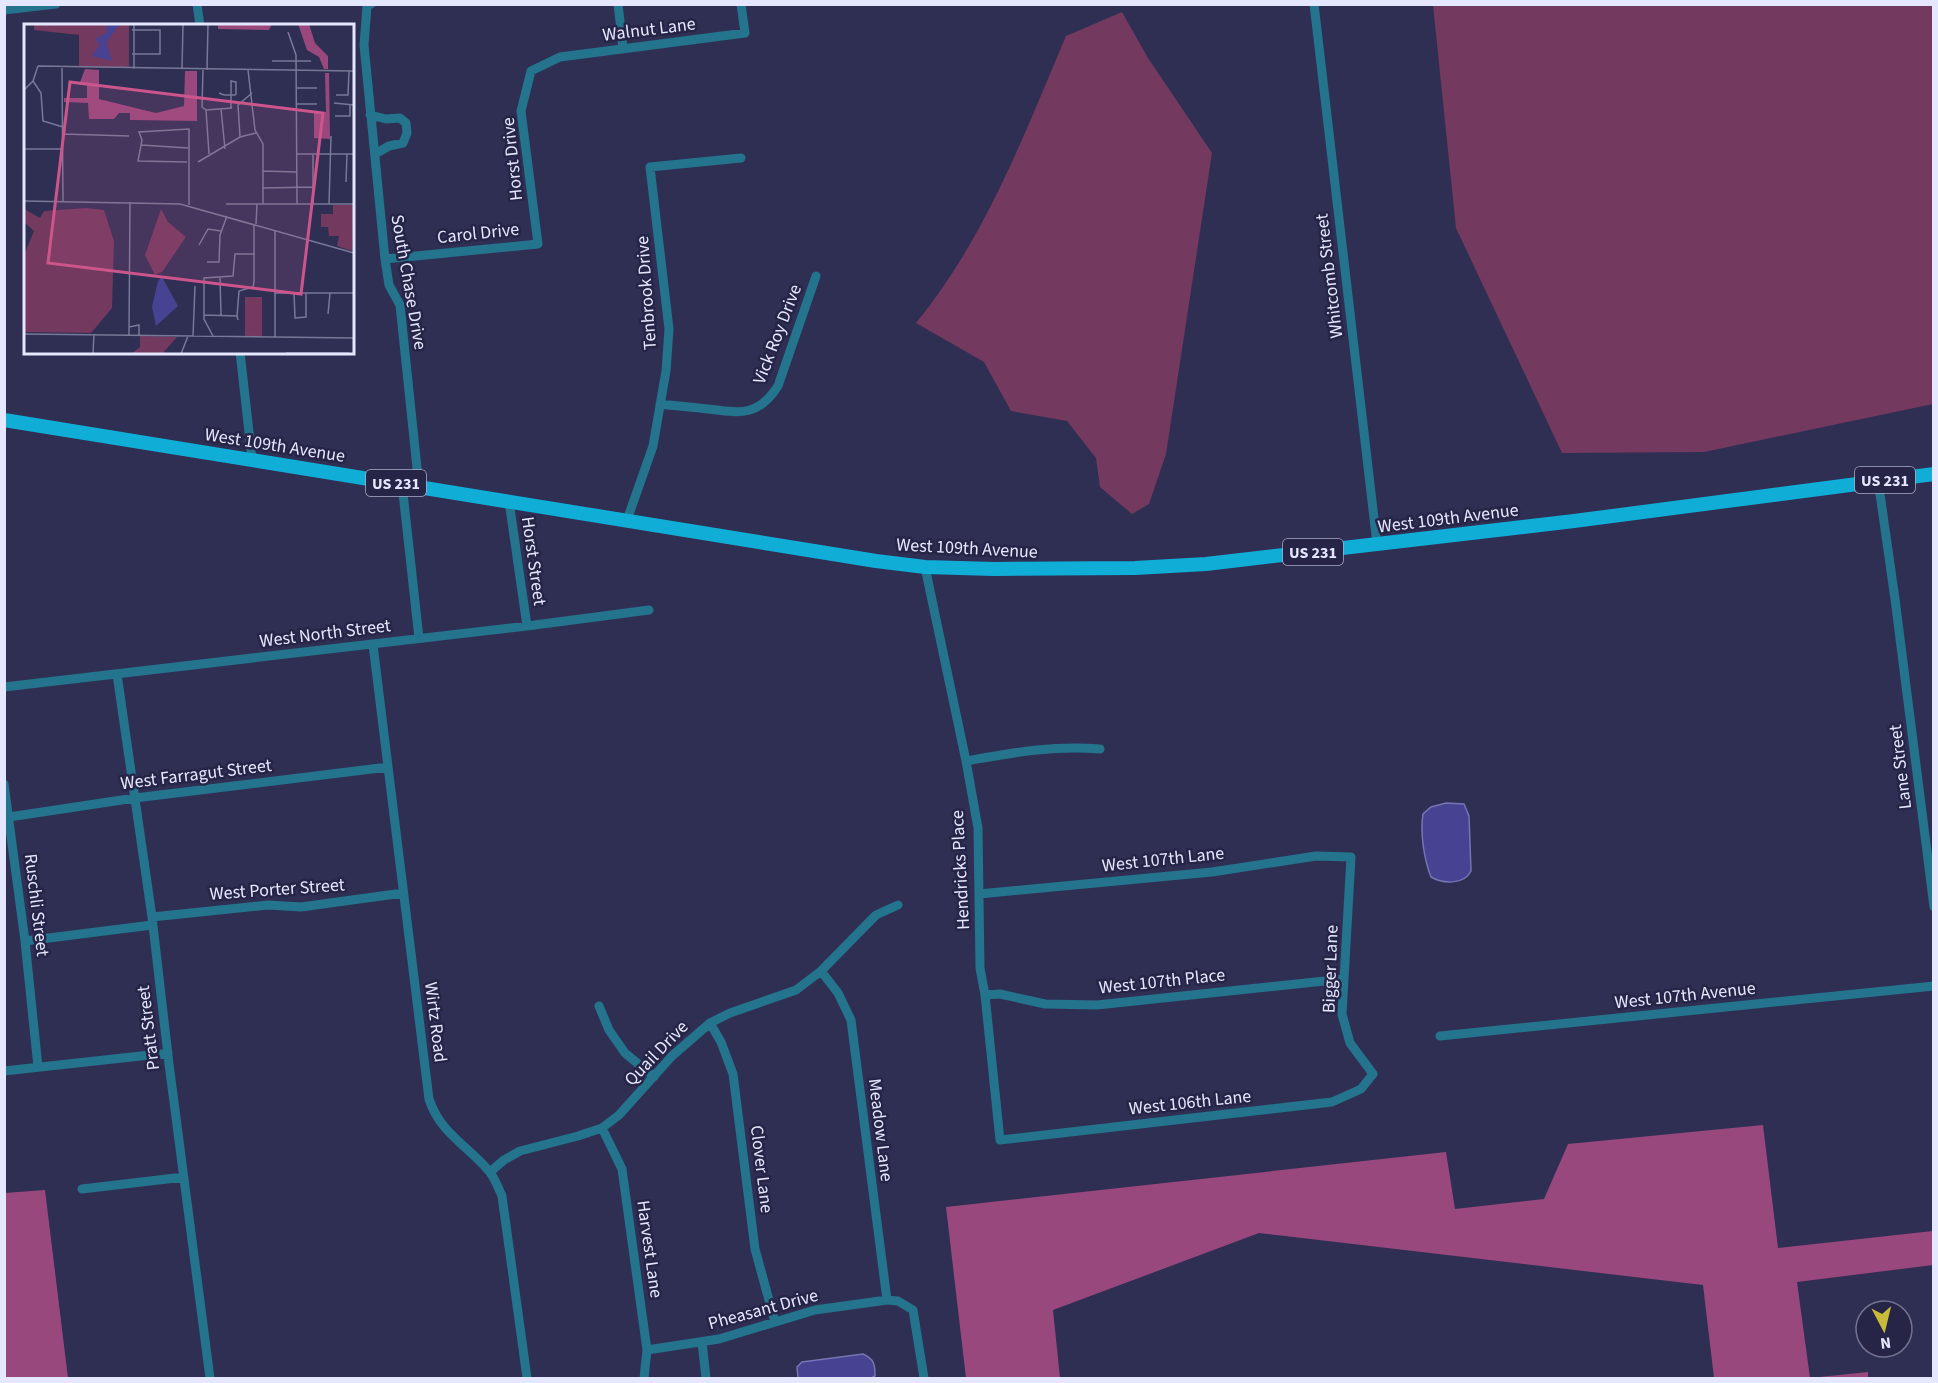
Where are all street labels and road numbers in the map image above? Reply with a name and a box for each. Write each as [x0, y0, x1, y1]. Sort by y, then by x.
street label: Walnut Lane [601, 11, 697, 48]
street label: Horst Drive [496, 116, 529, 202]
street label: Whitcomb Street [1309, 212, 1350, 340]
street label: South Chase Drive [384, 213, 433, 352]
street label: Carol Drive [436, 217, 520, 250]
street label: Tenbrook Drive [630, 235, 663, 351]
street label: Vick Roy Drive [747, 281, 808, 388]
street label: West 109th Avenue [203, 422, 347, 469]
road number: US 231 [1855, 467, 1915, 493]
road number: US 231 [366, 470, 426, 496]
street label: West 109th Avenue [1376, 497, 1520, 540]
street label: Horst Street [515, 515, 552, 607]
street label: West 109th Avenue [896, 532, 1038, 565]
road number: US 231 [1283, 539, 1343, 565]
street label: West North Street [258, 613, 392, 654]
street label: Lane Street [1883, 723, 1918, 811]
street label: West Farragut Street [119, 753, 273, 796]
street label: Hendricks Place [945, 809, 976, 931]
street label: West 107th Lane [1101, 841, 1226, 878]
street label: Ruschli Street [18, 852, 55, 958]
street label: West Porter Street [209, 872, 345, 907]
street label: Bigger Lane [1316, 924, 1345, 1014]
street label: West 107th Place [1098, 962, 1227, 1001]
street label: West 107th Avenue [1613, 976, 1757, 1015]
street label: Wirtz Road [418, 980, 453, 1064]
street label: Pratt Street [131, 984, 166, 1072]
street label: Quail Drive [619, 1015, 694, 1092]
street label: Meadow Lane [862, 1077, 899, 1183]
street label: West 106th Lane [1128, 1084, 1253, 1121]
street label: Clover Lane [744, 1124, 779, 1214]
street label: Harvest Lane [630, 1199, 669, 1300]
street label: Pheasant Drive [705, 1283, 821, 1336]

